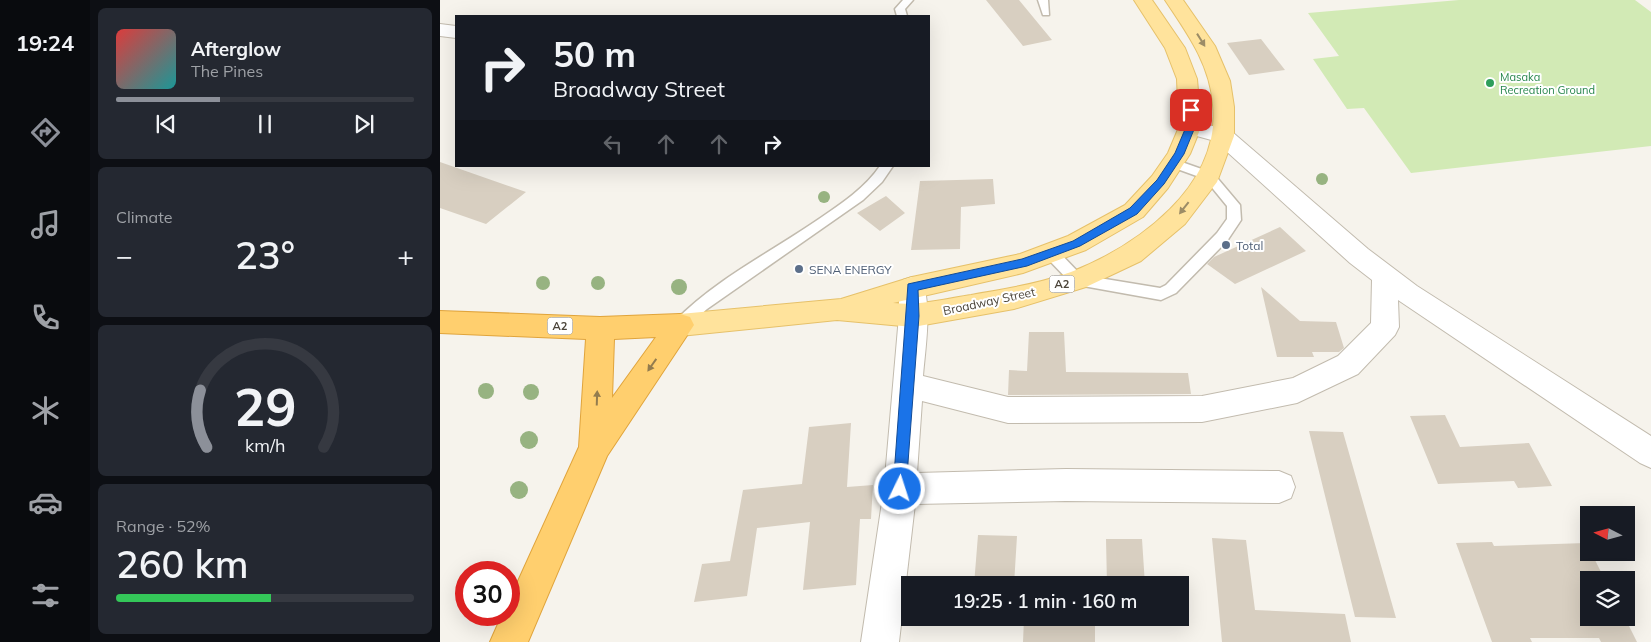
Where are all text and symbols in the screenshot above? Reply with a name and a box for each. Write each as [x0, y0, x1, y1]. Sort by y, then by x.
text: 19:24 [16, 29, 74, 57]
text: 50 m [553, 32, 636, 76]
one-way arrow [1197, 34, 1206, 47]
icon: right [470, 35, 535, 100]
text: Afterglow [191, 37, 281, 61]
text: The Pines [191, 61, 263, 81]
place label: Masaka Recreation Ground [1500, 70, 1595, 97]
text: Broadway Street [553, 75, 725, 103]
marker: Masaka Recreation Ground [1484, 77, 1496, 89]
pin [1170, 89, 1212, 131]
icon: arrive [1177, 96, 1205, 124]
icon: previous [152, 110, 180, 138]
icon: pause [251, 110, 279, 138]
icon: next [350, 110, 378, 138]
icon: directions [28, 115, 63, 150]
icon: left [599, 130, 627, 158]
icon: ahead [652, 130, 680, 158]
icon: ahead [705, 130, 733, 158]
icon: right [758, 130, 786, 158]
one-way arrow [1178, 201, 1189, 214]
icon: music [28, 207, 63, 242]
text: Climate [116, 207, 172, 227]
text: 23° [235, 231, 295, 279]
text: − [116, 238, 133, 273]
text: + [397, 238, 414, 273]
place label: Total [1236, 238, 1263, 253]
marker: Total [1220, 239, 1232, 251]
place label: SENA ENERGY [809, 262, 892, 277]
marker: SENA ENERGY [793, 263, 805, 275]
road number: A2 [1050, 276, 1074, 292]
street label: Broadway Street [942, 284, 1036, 318]
icon: phone [28, 300, 63, 335]
road number: A2 [548, 318, 572, 334]
one-way arrow [647, 358, 657, 372]
text: 29 [234, 374, 296, 439]
one-way arrow [593, 390, 601, 406]
icon: climate [28, 393, 63, 428]
text: km/h [245, 434, 285, 456]
position arrow [873, 462, 925, 514]
icon: car [28, 485, 63, 520]
north arrow [1580, 506, 1635, 561]
map controls [1580, 506, 1635, 626]
text: Range · 52% [116, 516, 211, 536]
text: 260 km [116, 540, 249, 588]
speed limit sign: 30 [455, 561, 520, 626]
button: layers [1580, 571, 1635, 626]
icon: filters [28, 578, 63, 613]
text: 19:25 · 1 min · 160 m [952, 589, 1138, 613]

